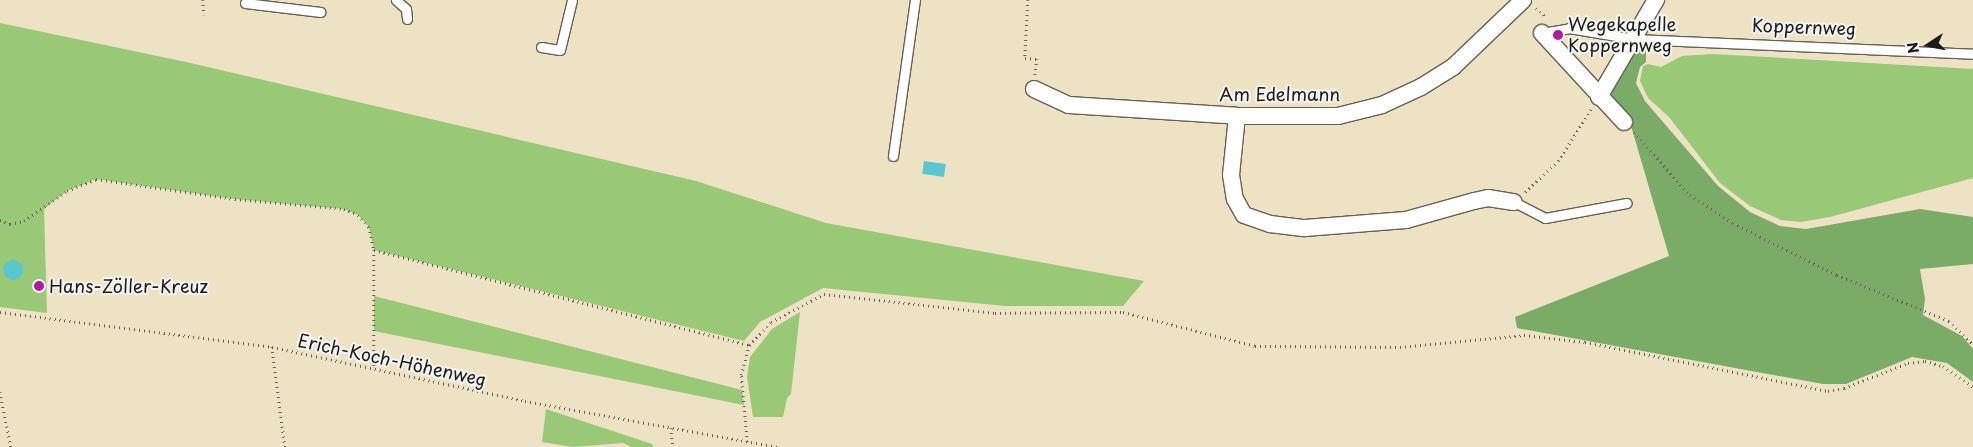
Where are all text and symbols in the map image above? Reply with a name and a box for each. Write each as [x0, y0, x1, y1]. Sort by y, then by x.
place label: Wegekapelle Koppernweg [1568, 14, 1676, 56]
street label: Koppernweg [1752, 14, 1856, 40]
north arrow [1903, 20, 1953, 70]
marker: Wegekapelle Koppernweg [1552, 29, 1564, 41]
text: N [1901, 41, 1924, 55]
street label: Am Edelmann [1220, 83, 1340, 105]
place label: Hans-Zöller-Kreuz [49, 275, 208, 297]
marker: Hans-Zöller-Kreuz [33, 280, 45, 292]
street label: Erich-Koch-Höhenweg [296, 329, 488, 391]

